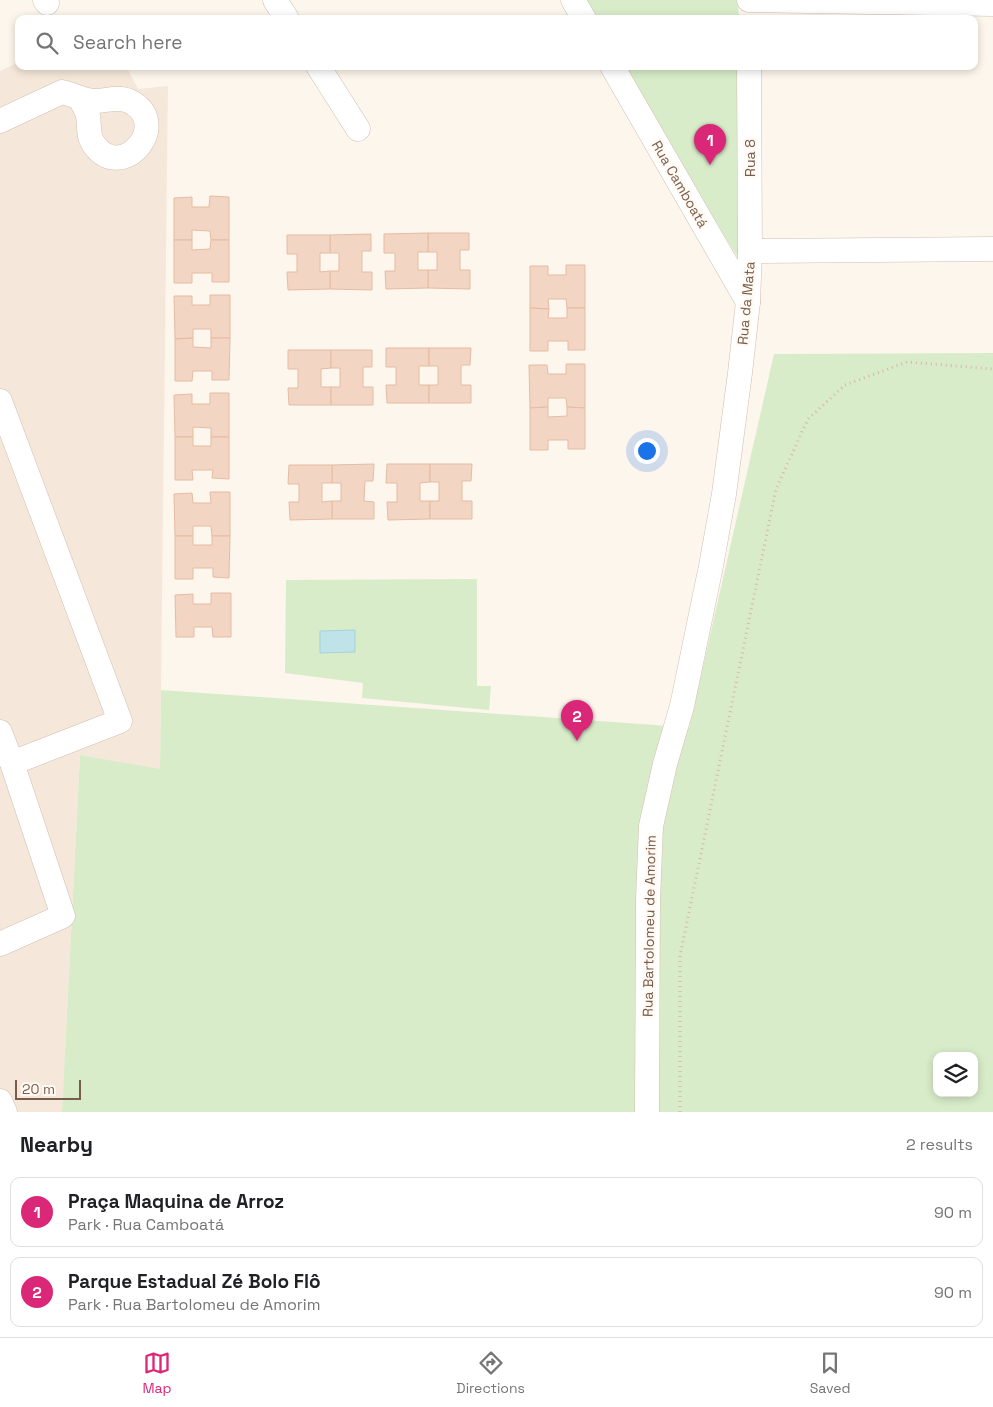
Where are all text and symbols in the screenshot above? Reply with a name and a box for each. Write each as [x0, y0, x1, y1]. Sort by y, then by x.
search box [15, 15, 978, 70]
icon: search [33, 29, 61, 57]
text: Search here [73, 30, 183, 55]
pin: 1 [694, 124, 726, 165]
street label: Rua Camboatá [648, 137, 712, 231]
street label: Rua 8 [741, 139, 759, 177]
street label: Rua da Mata [733, 260, 759, 346]
your location [634, 438, 660, 464]
pin: 2 [561, 700, 593, 741]
street label: Rua Bartolomeu de Amorim [638, 835, 660, 1017]
map controls [933, 1052, 978, 1097]
button: layers [933, 1052, 978, 1097]
scale bar [15, 1077, 81, 1100]
text: 20 m [22, 1080, 55, 1098]
text: Nearby [20, 1131, 93, 1158]
text: 2 results [906, 1134, 973, 1155]
text: Praça Maquina de Arroz [68, 1189, 284, 1214]
text: 1 [33, 1202, 41, 1223]
text: 90 m [934, 1202, 972, 1223]
text: Park · Rua Camboatá [68, 1214, 224, 1235]
text: Parque Estadual Zé Bolo Flô [68, 1269, 321, 1294]
text: 2 [32, 1282, 42, 1303]
text: 90 m [934, 1282, 972, 1303]
text: Park · Rua Bartolomeu de Amorim [68, 1294, 321, 1315]
tab: Map [142, 1349, 172, 1397]
tab: Directions [456, 1349, 525, 1397]
tab: Saved [810, 1349, 851, 1397]

